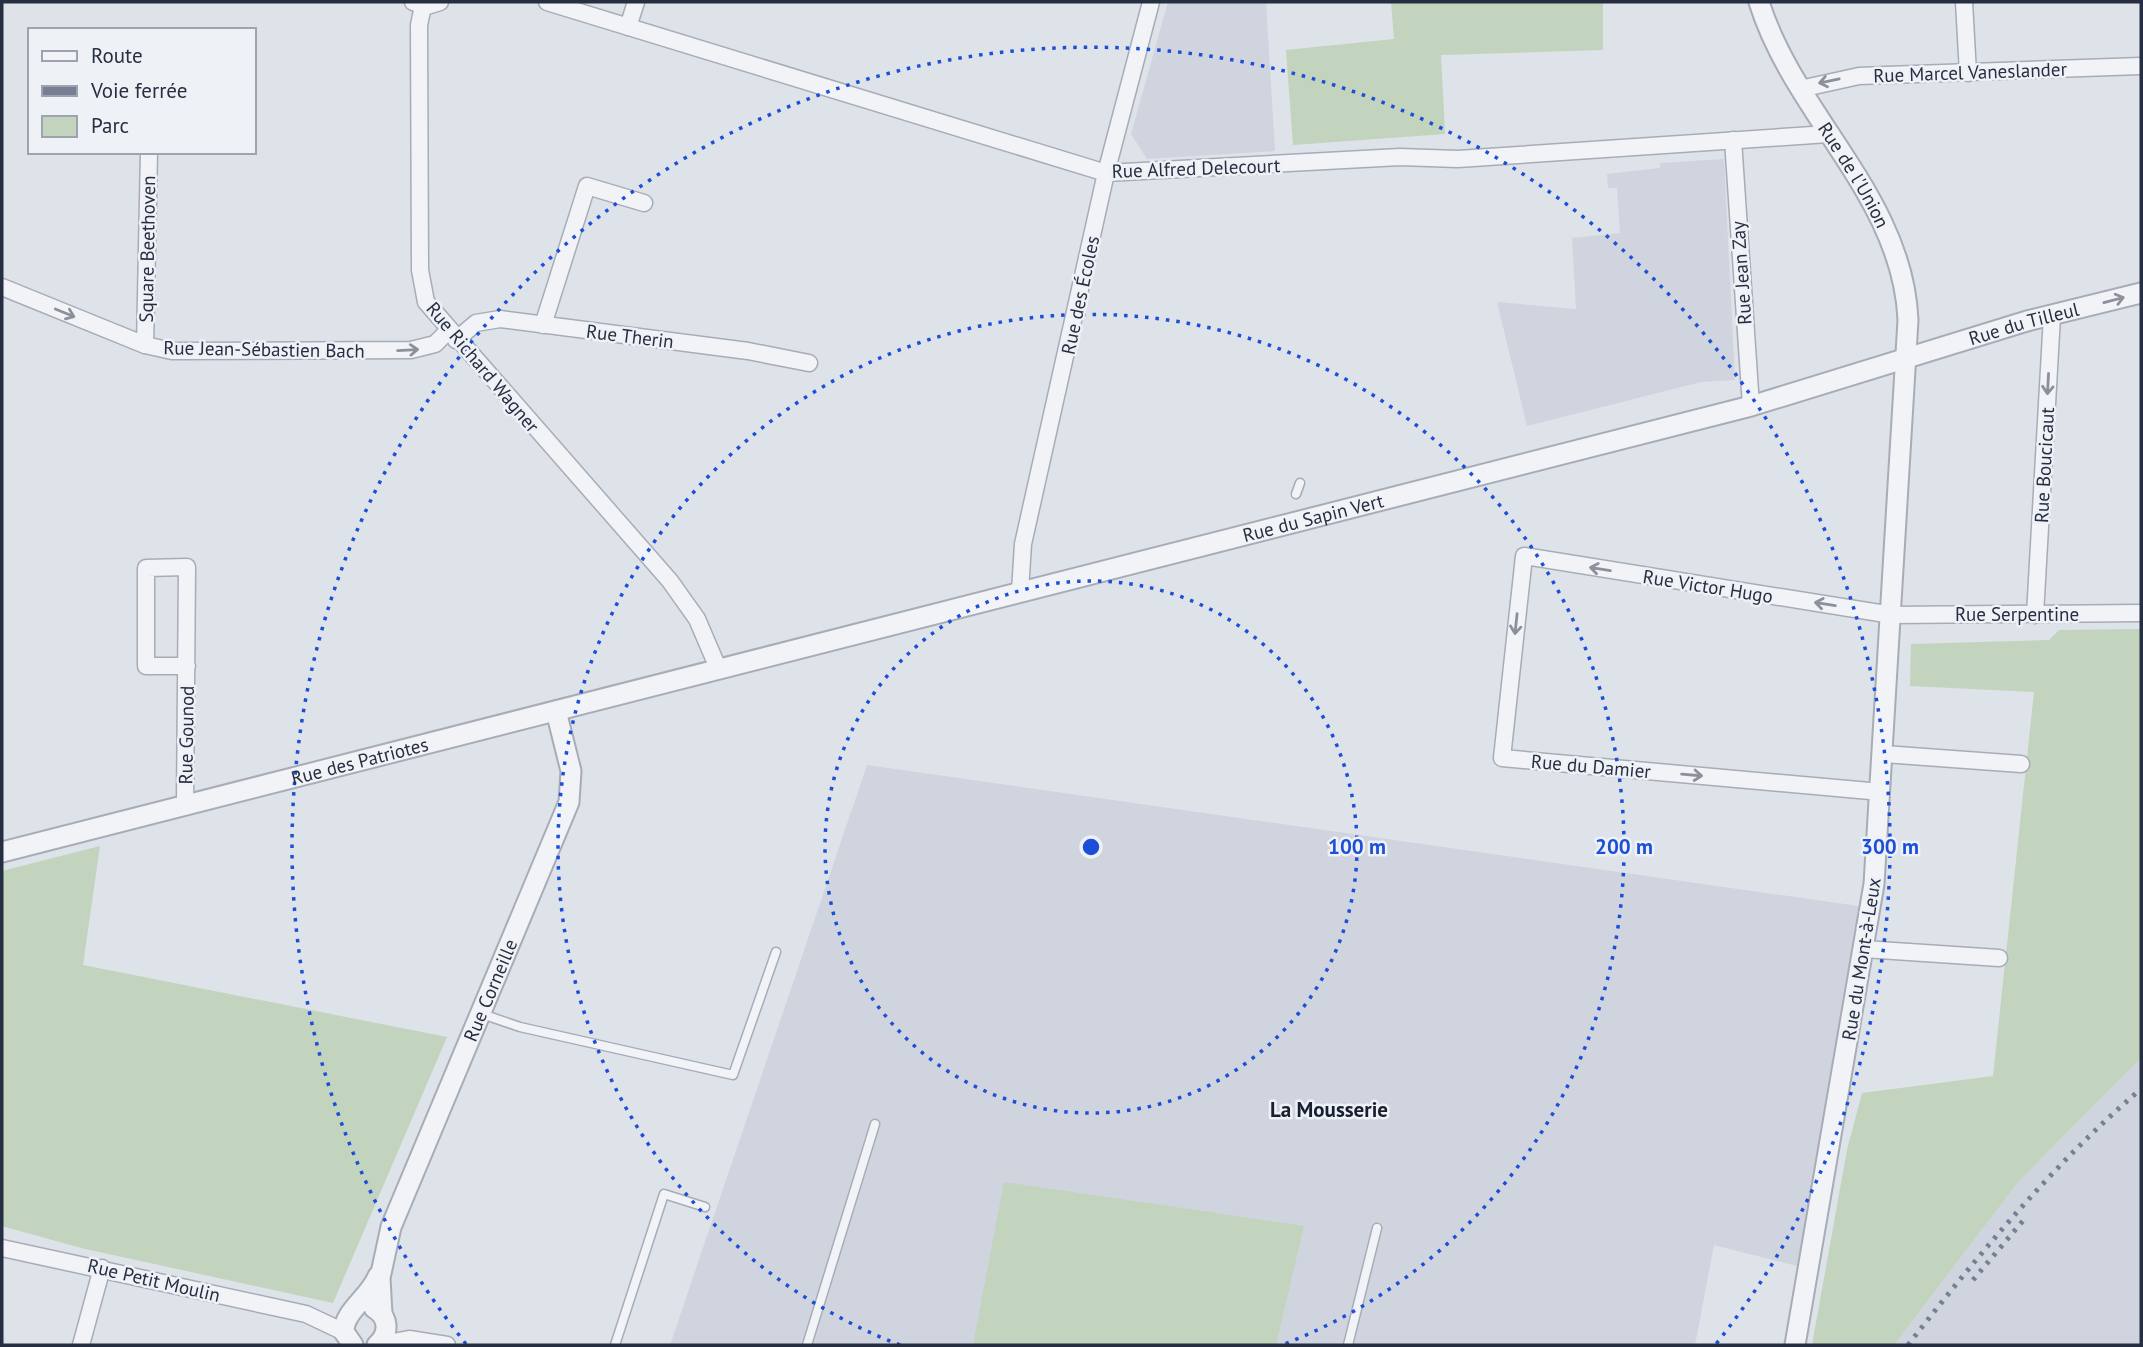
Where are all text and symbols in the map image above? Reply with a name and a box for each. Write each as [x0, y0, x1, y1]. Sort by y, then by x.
legend [28, 28, 256, 154]
text: Route [91, 42, 143, 69]
street label: Rue Marcel Vaneslander [1873, 57, 2068, 87]
one-way arrow [1818, 74, 1841, 88]
text: Voie ferrée [90, 77, 187, 104]
text: Parc [91, 112, 129, 139]
street label: Rue de l'Union [1813, 118, 1895, 232]
street label: Rue Alfred Delecourt [1111, 153, 1281, 183]
street label: Square Beethoven [134, 175, 160, 323]
street label: Rue Jean Zay [1725, 220, 1757, 326]
street label: Rue des Écoles [1056, 233, 1104, 357]
one-way arrow [2102, 293, 2125, 306]
street label: Rue Richard Wagner [421, 297, 545, 438]
street label: Rue du Tilleul [1966, 297, 2082, 350]
one-way arrow [54, 307, 76, 320]
street label: Rue Therin [585, 319, 675, 353]
street label: Rue Jean-Sébastien Bach [163, 335, 365, 363]
one-way arrow [396, 343, 419, 356]
one-way arrow [2041, 372, 2054, 395]
street label: Rue Boucicaut [2029, 406, 2059, 524]
street label: Rue du Sapin Vert [1240, 488, 1386, 547]
one-way arrow [1589, 562, 1612, 575]
street label: Rue Victor Hugo [1641, 564, 1775, 608]
one-way arrow [1814, 597, 1837, 610]
street label: Rue Serpentine [1955, 602, 2079, 626]
one-way arrow [1510, 612, 1523, 635]
street label: Rue Gounod [173, 685, 199, 785]
street label: Rue des Patriotes [288, 732, 431, 790]
street label: Rue du Damier [1530, 749, 1652, 783]
one-way arrow [1681, 769, 1703, 782]
text: 100 m [1328, 833, 1386, 860]
text: 200 m [1595, 833, 1653, 860]
text: 300 m [1861, 833, 1919, 860]
centre of rings [1079, 835, 1103, 859]
street label: Rue du Mont-à-Leux [1836, 876, 1886, 1042]
street label: Rue Corneille [458, 935, 522, 1045]
district label: La Mousserie [1270, 1096, 1388, 1123]
street label: Rue Petit Moulin [85, 1253, 223, 1307]

